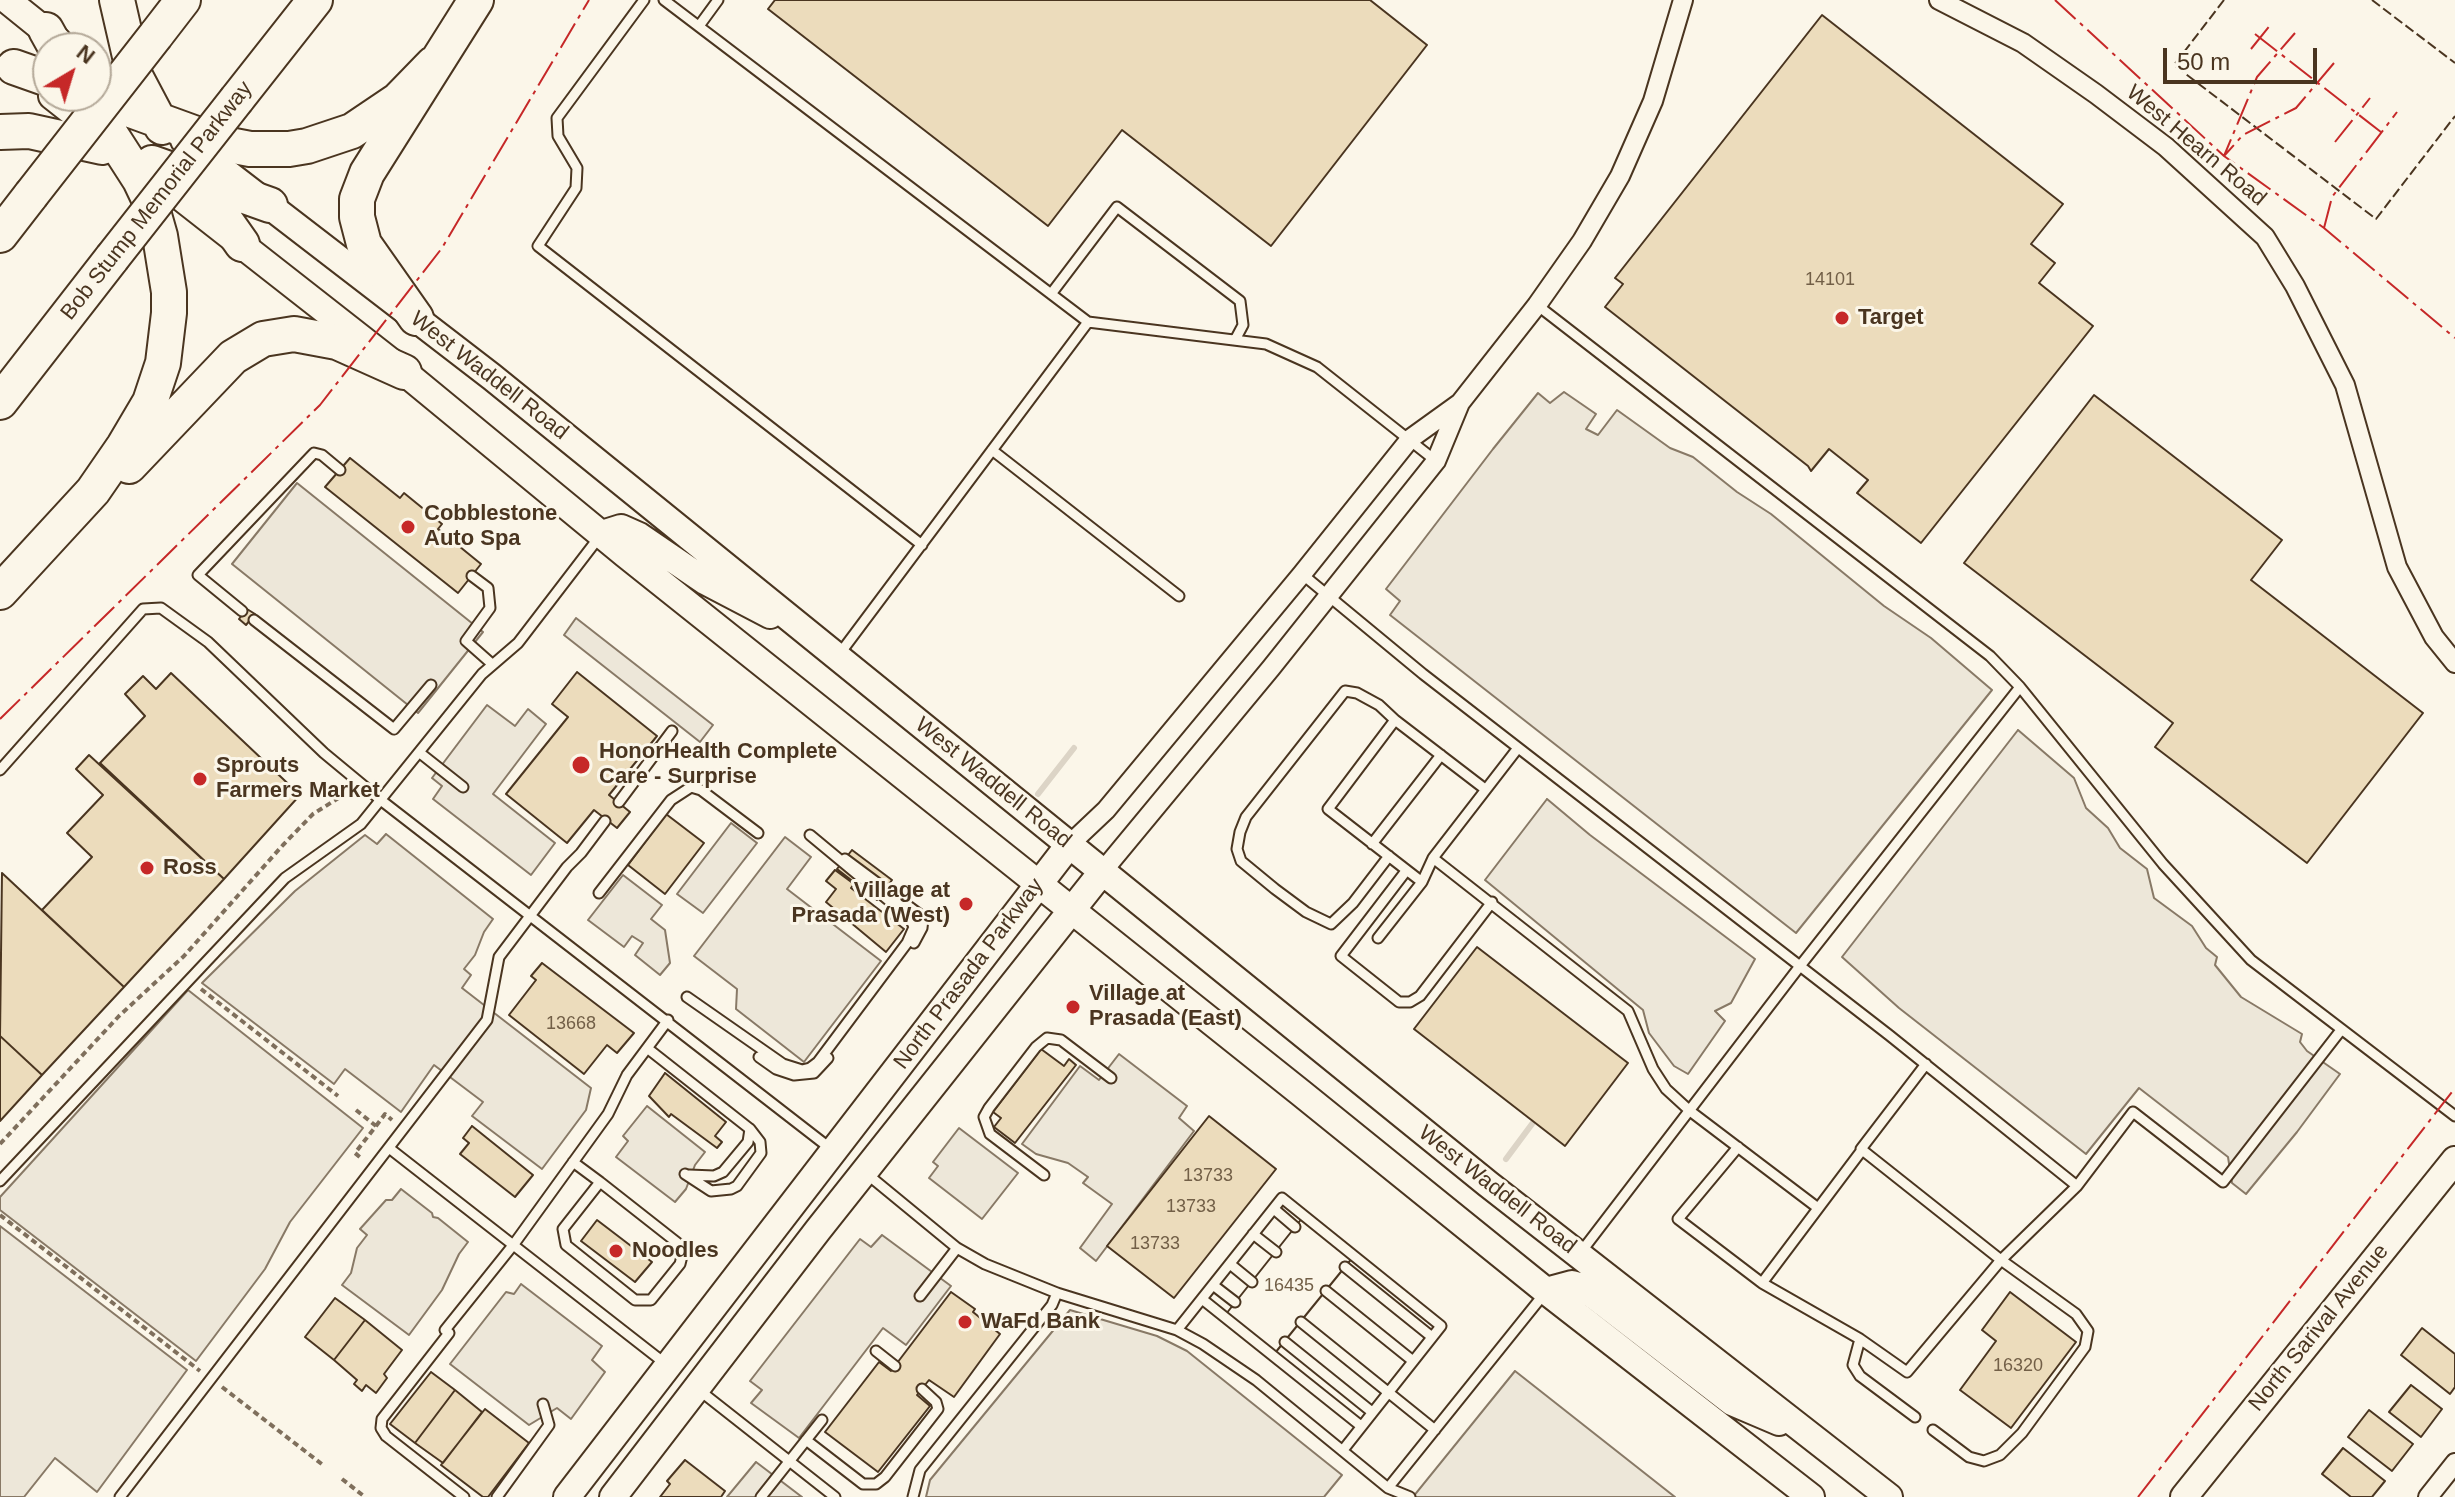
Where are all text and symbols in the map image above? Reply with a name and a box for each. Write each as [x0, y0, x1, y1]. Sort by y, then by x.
north arrow [32, 32, 112, 112]
scale bar [2167, 32, 2321, 82]
text: N [72, 40, 100, 69]
text: 50 m [2177, 48, 2230, 75]
street label: Bob Stump Memorial Parkway [56, 76, 258, 326]
street label: West Hearn Road [2121, 80, 2271, 212]
house number: 14101 [1805, 269, 1855, 291]
place label: Target [1858, 305, 1924, 331]
street label: West Waddell Road [405, 306, 573, 446]
marker: Target [1833, 309, 1851, 327]
place label: Cobblestone Auto Spa [424, 501, 557, 552]
marker: Cobblestone Auto Spa [399, 518, 417, 536]
street label: West Waddell Road [910, 712, 1076, 854]
place label: HonorHealth Complete Care - Surprise [599, 739, 837, 790]
place label: Sprouts Farmers Market [216, 753, 380, 804]
marker: HonorHealth Complete Care - Surprise [570, 754, 592, 776]
marker: Sprouts Farmers Market [191, 770, 209, 788]
place label: Ross [163, 855, 217, 881]
marker: Ross [138, 859, 156, 877]
street label: North Prasada Parkway [889, 873, 1049, 1075]
place label: Village at Prasada (West) [791, 878, 950, 930]
marker: Village at Prasada (West) [957, 895, 975, 913]
place label: Village at Prasada (East) [1089, 981, 1242, 1032]
marker: Village at Prasada (East) [1064, 998, 1082, 1016]
house number: 13668 [546, 1013, 596, 1035]
street label: West Waddell Road [1413, 1120, 1581, 1260]
house number: 13733 [1183, 1165, 1233, 1187]
house number: 13733 [1166, 1196, 1216, 1218]
house number: 13733 [1130, 1233, 1180, 1255]
place label: Noodles [632, 1238, 719, 1264]
street label: North Sarival Avenue [2243, 1239, 2395, 1417]
marker: Noodles [607, 1242, 625, 1260]
house number: 16435 [1264, 1275, 1314, 1297]
place label: WaFd Bank [981, 1309, 1100, 1335]
marker: WaFd Bank [956, 1313, 974, 1331]
house number: 16320 [1993, 1355, 2043, 1377]

